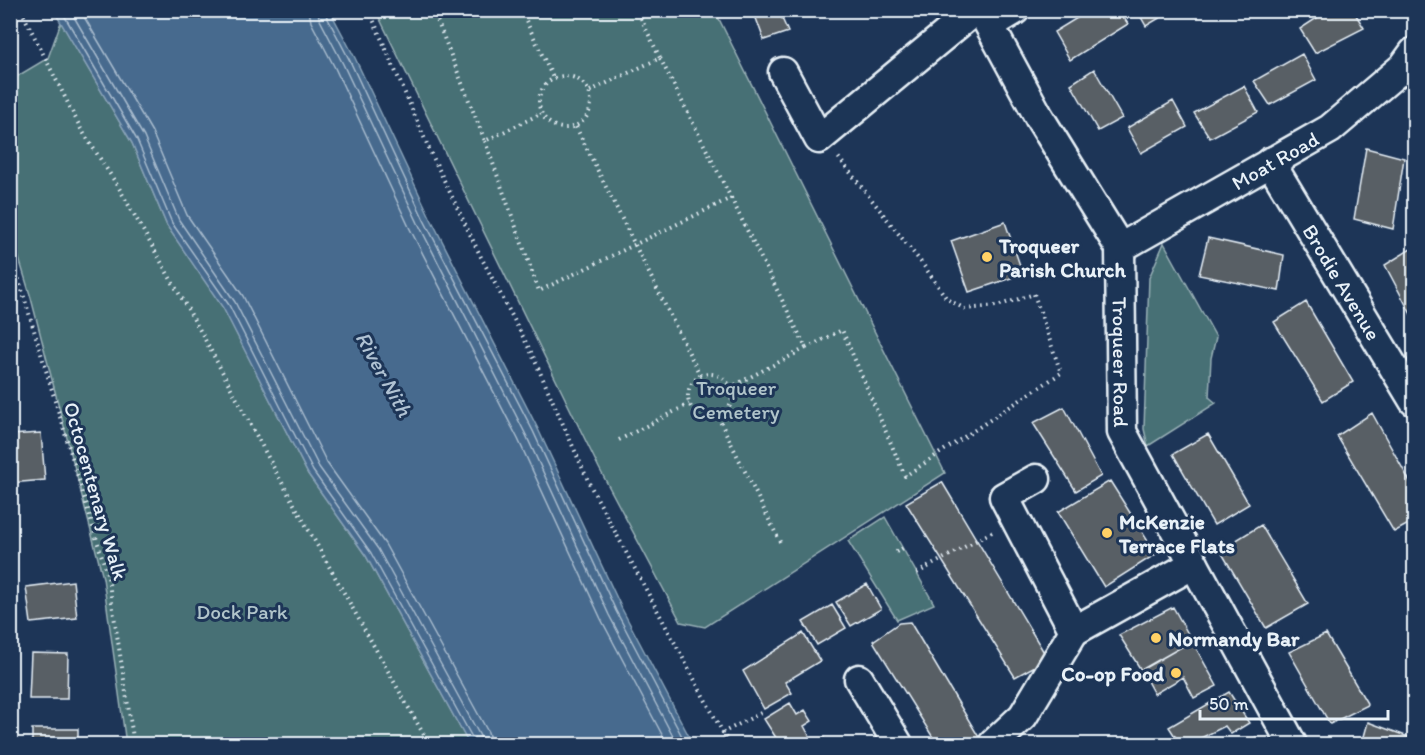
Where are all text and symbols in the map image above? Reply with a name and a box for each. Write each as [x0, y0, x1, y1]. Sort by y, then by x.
street label: Moat Road [1227, 126, 1323, 195]
street label: Brodie Avenue [1298, 219, 1387, 344]
place label: Troqueer Parish Church [998, 233, 1126, 282]
marker: Troqueer Parish Church [980, 250, 994, 264]
street label: Troqueer Road [1108, 297, 1134, 428]
water label: River Nith [350, 327, 419, 422]
park label: Troqueer Cemetery [692, 375, 780, 424]
street label: Octocentenary Walk [59, 399, 133, 583]
place label: McKenzie Terrace Flats [1118, 509, 1235, 558]
marker: McKenzie Terrace Flats [1100, 526, 1114, 540]
park label: Dock Park [196, 599, 288, 624]
place label: Normandy Bar [1168, 626, 1300, 652]
marker: Normandy Bar [1149, 631, 1163, 645]
place label: Co-op Food [1061, 661, 1165, 687]
marker: Co-op Food [1169, 666, 1183, 680]
scale bar [1200, 683, 1388, 721]
text: 50 m [1209, 693, 1249, 715]

